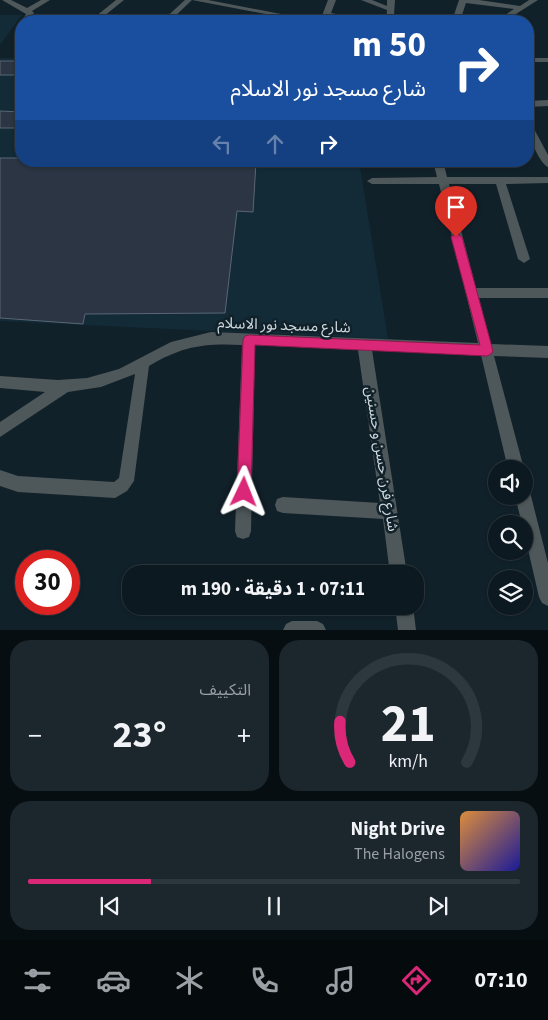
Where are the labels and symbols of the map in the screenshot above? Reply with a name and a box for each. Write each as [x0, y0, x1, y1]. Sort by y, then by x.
pin [435, 186, 477, 237]
street label: شارع مسجد نور الاسلام [217, 313, 351, 339]
street label: شارع فرن حسن و حسنين [359, 385, 403, 534]
position arrow [217, 465, 269, 517]
speed limit sign: 30 [15, 550, 80, 615]

